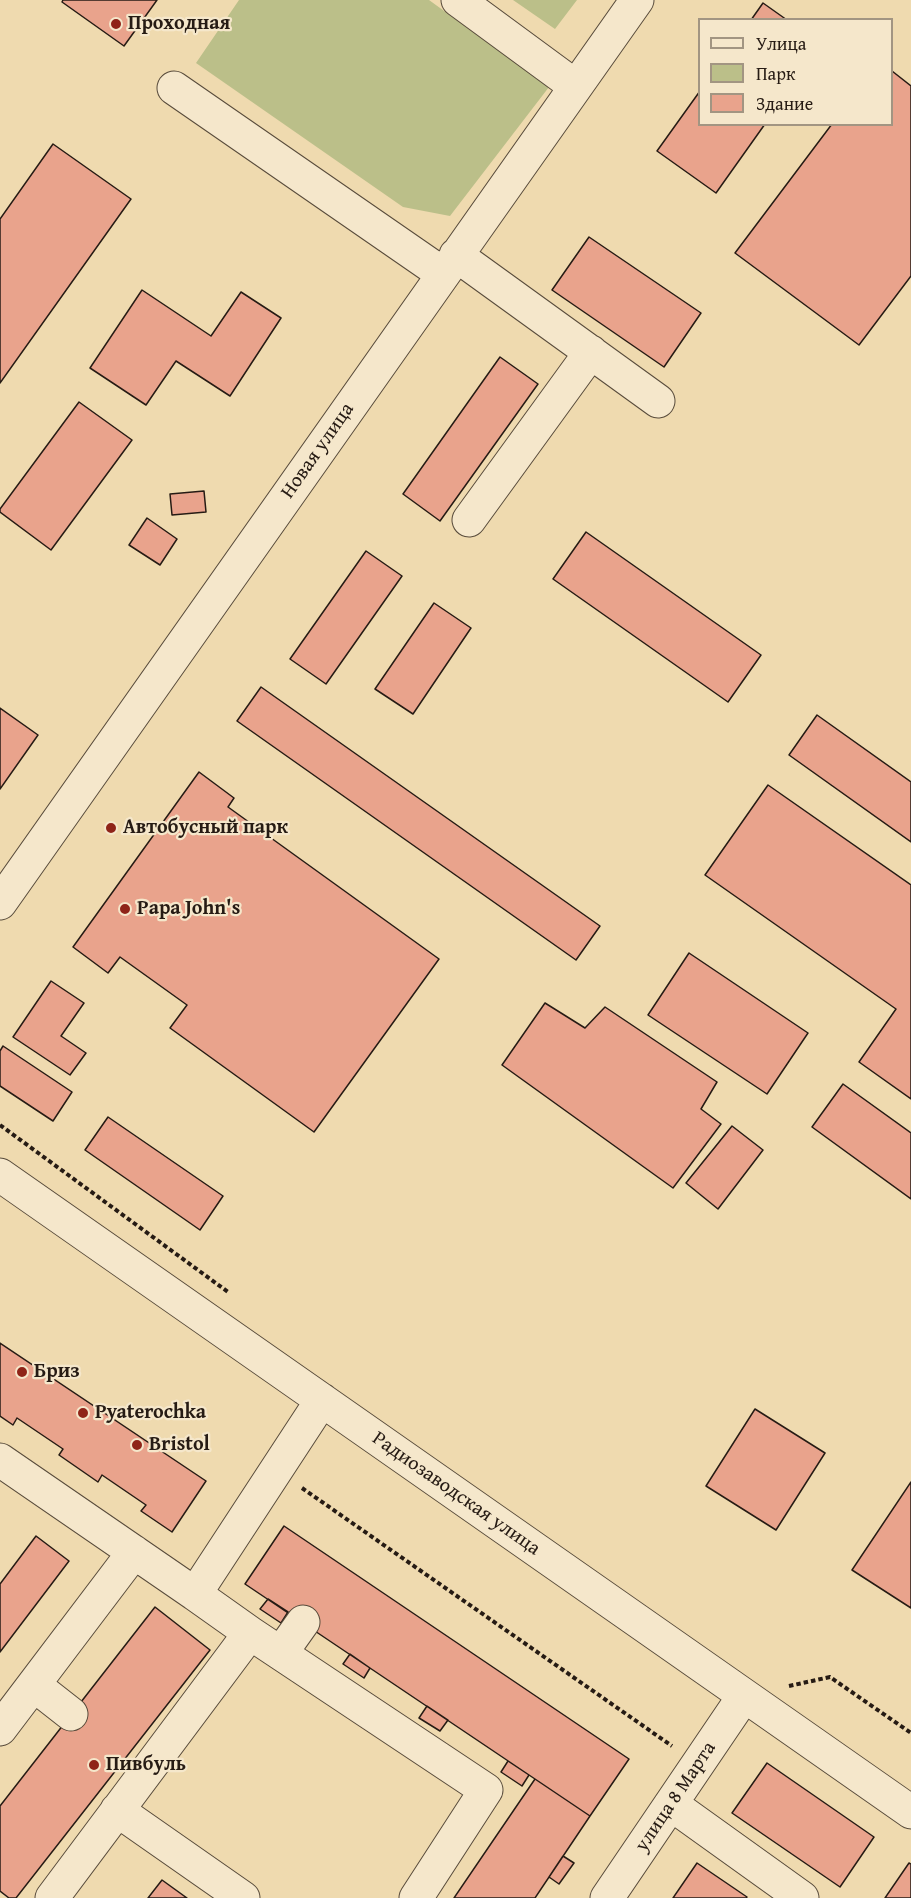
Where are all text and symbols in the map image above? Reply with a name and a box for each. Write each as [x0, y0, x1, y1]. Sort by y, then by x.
place label: Проходная [128, 12, 230, 36]
marker: Проходная [109, 17, 123, 31]
legend [698, 18, 893, 126]
text: Улица [756, 30, 806, 57]
text: Парк [756, 60, 795, 87]
text: Здание [756, 90, 813, 117]
street label: Новая улица [276, 399, 360, 503]
place label: Автобусный парк [123, 816, 288, 840]
marker: Автобусный парк [104, 821, 118, 835]
place label: Papa John's [137, 897, 240, 921]
marker: Papa John's [118, 902, 132, 916]
place label: Бриз [34, 1360, 80, 1384]
marker: Бриз [15, 1365, 29, 1379]
place label: Pyaterochka [95, 1401, 206, 1425]
marker: Pyaterochka [76, 1406, 90, 1420]
street label: Радиозаводская улица [367, 1427, 545, 1561]
place label: Bristol [149, 1433, 210, 1457]
marker: Bristol [130, 1438, 144, 1452]
street label: улица 8 Марта [630, 1737, 722, 1857]
place label: Пивбуль [106, 1753, 186, 1777]
marker: Пивбуль [87, 1758, 101, 1772]

